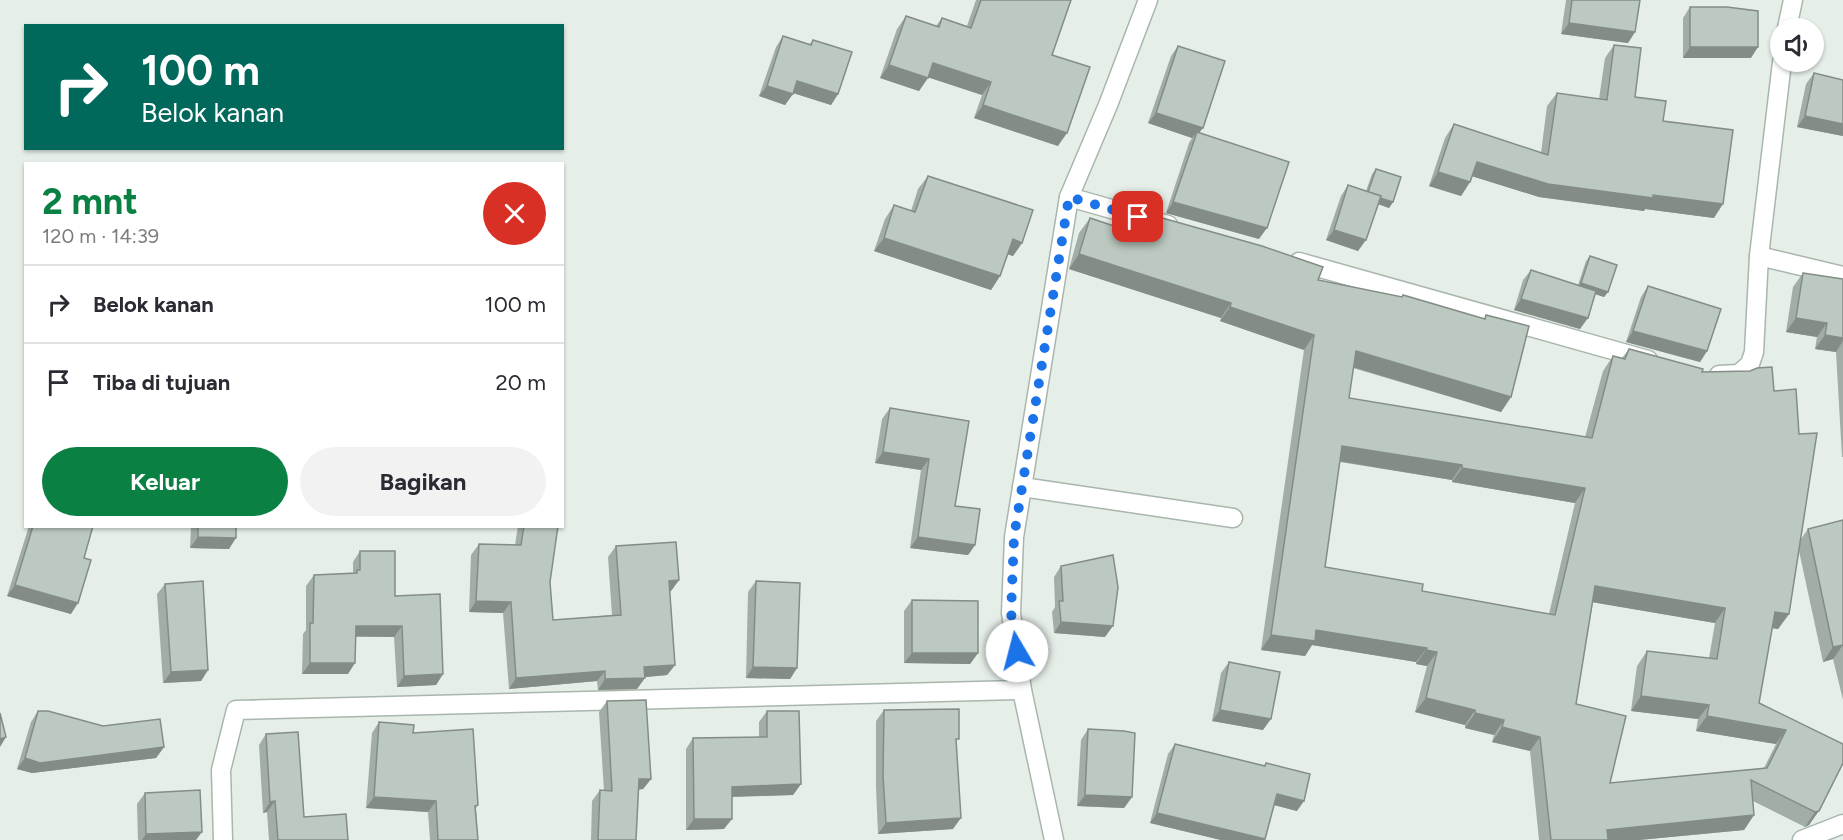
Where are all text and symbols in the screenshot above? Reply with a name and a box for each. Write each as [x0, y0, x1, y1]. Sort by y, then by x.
map controls [1770, 18, 1824, 72]
button: sound [1770, 18, 1824, 72]
text: 100 m [141, 45, 260, 96]
icon: right [42, 48, 120, 126]
text: Belok kanan [141, 96, 284, 129]
text: 2 mnt [42, 180, 138, 223]
button: close [483, 182, 546, 245]
pin [1112, 191, 1163, 242]
icon: arrive [1121, 200, 1154, 233]
text: 120 m · 14:39 [42, 224, 159, 248]
icon: right [42, 288, 75, 321]
text: Belok kanan [93, 291, 214, 318]
text: 100 m [485, 291, 546, 318]
icon: arrive [42, 366, 75, 399]
text: Tiba di tujuan [93, 369, 230, 396]
text: 20 m [495, 369, 546, 396]
button: Keluar [42, 447, 288, 516]
button: Bagikan [300, 447, 546, 516]
position arrow [985, 619, 1049, 683]

